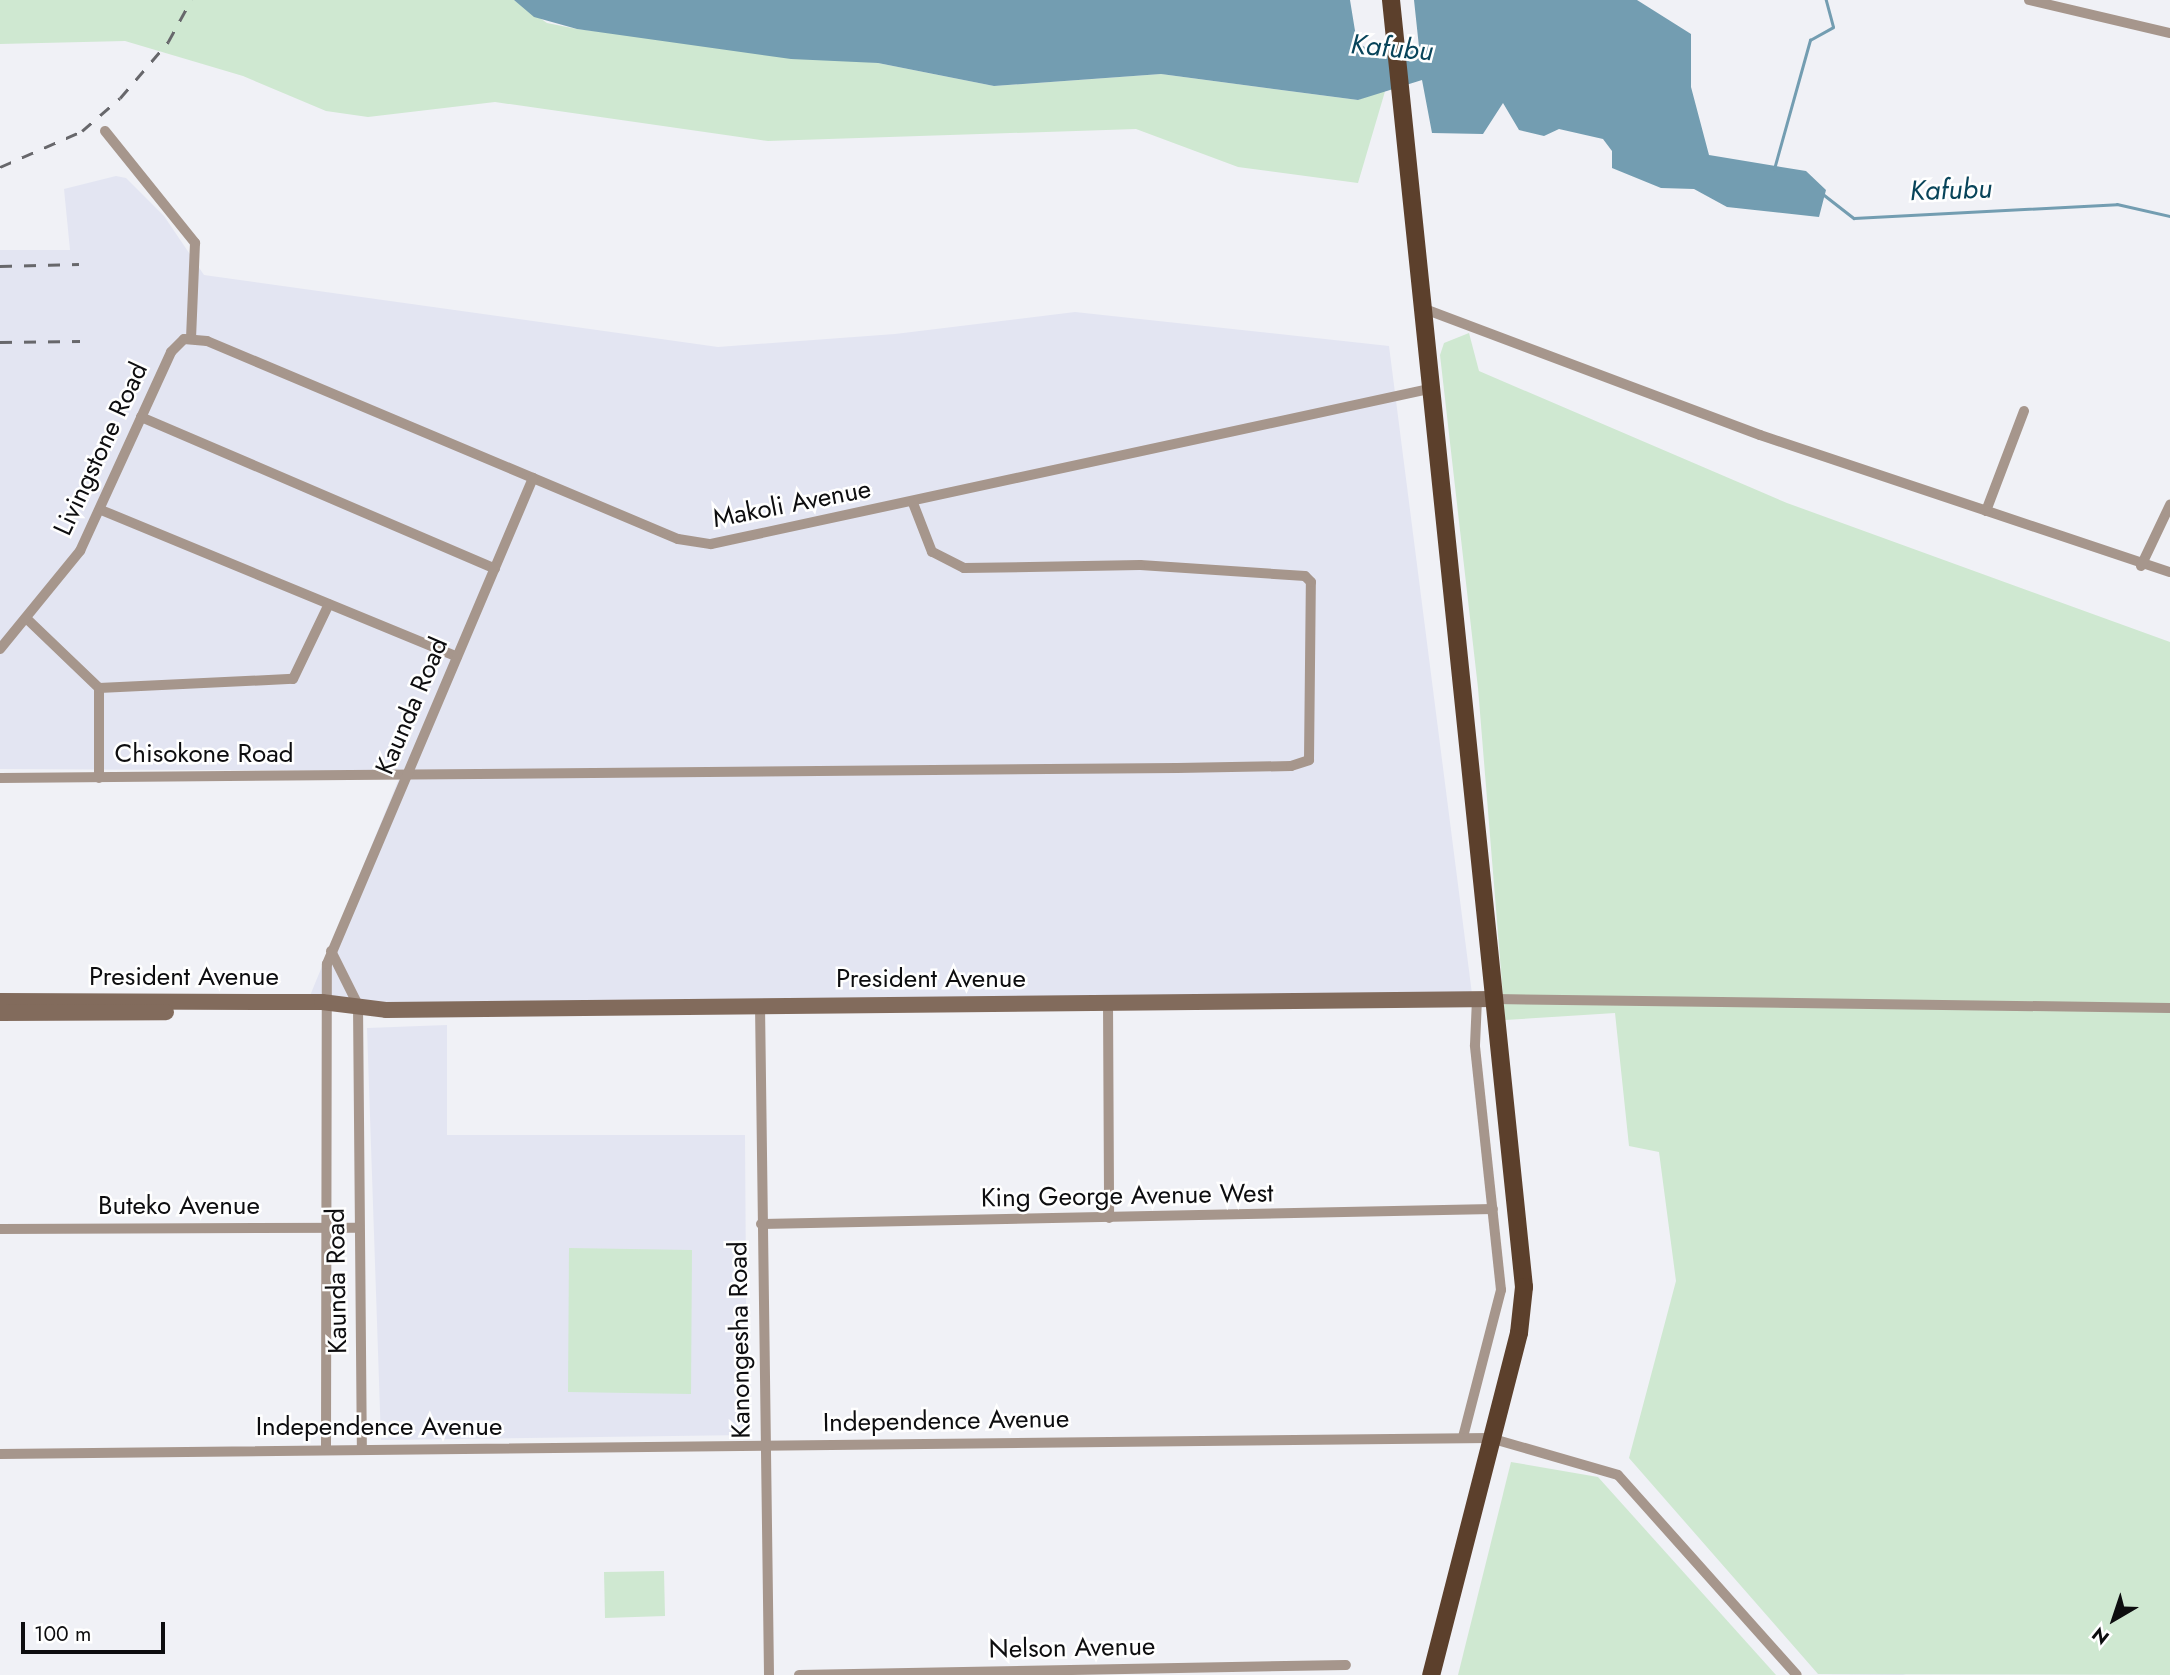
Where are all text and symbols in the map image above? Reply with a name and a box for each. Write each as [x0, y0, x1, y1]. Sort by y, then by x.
water label: Kafubu [1349, 28, 1435, 68]
water label: Kafubu [1909, 172, 1993, 208]
street label: Livingstone Road [47, 358, 155, 540]
street label: Makoli Avenue [710, 473, 874, 535]
street label: Kaunda Road [369, 633, 455, 779]
street label: Chisokone Road [114, 738, 294, 770]
street label: President Avenue [89, 961, 279, 993]
street label: President Avenue [836, 963, 1026, 995]
street label: King George Avenue West [980, 1178, 1274, 1214]
street label: Buteko Avenue [98, 1190, 260, 1222]
street label: Kaunda Road [320, 1208, 354, 1354]
street label: Kanongesha Road [723, 1241, 757, 1439]
street label: Independence Avenue [822, 1403, 1070, 1439]
street label: Independence Avenue [256, 1411, 502, 1443]
north arrow [2079, 1584, 2149, 1654]
scale bar [24, 1608, 168, 1652]
text: 100 m [34, 1619, 91, 1649]
text: N [2086, 1620, 2115, 1651]
street label: Nelson Avenue [988, 1631, 1156, 1665]

